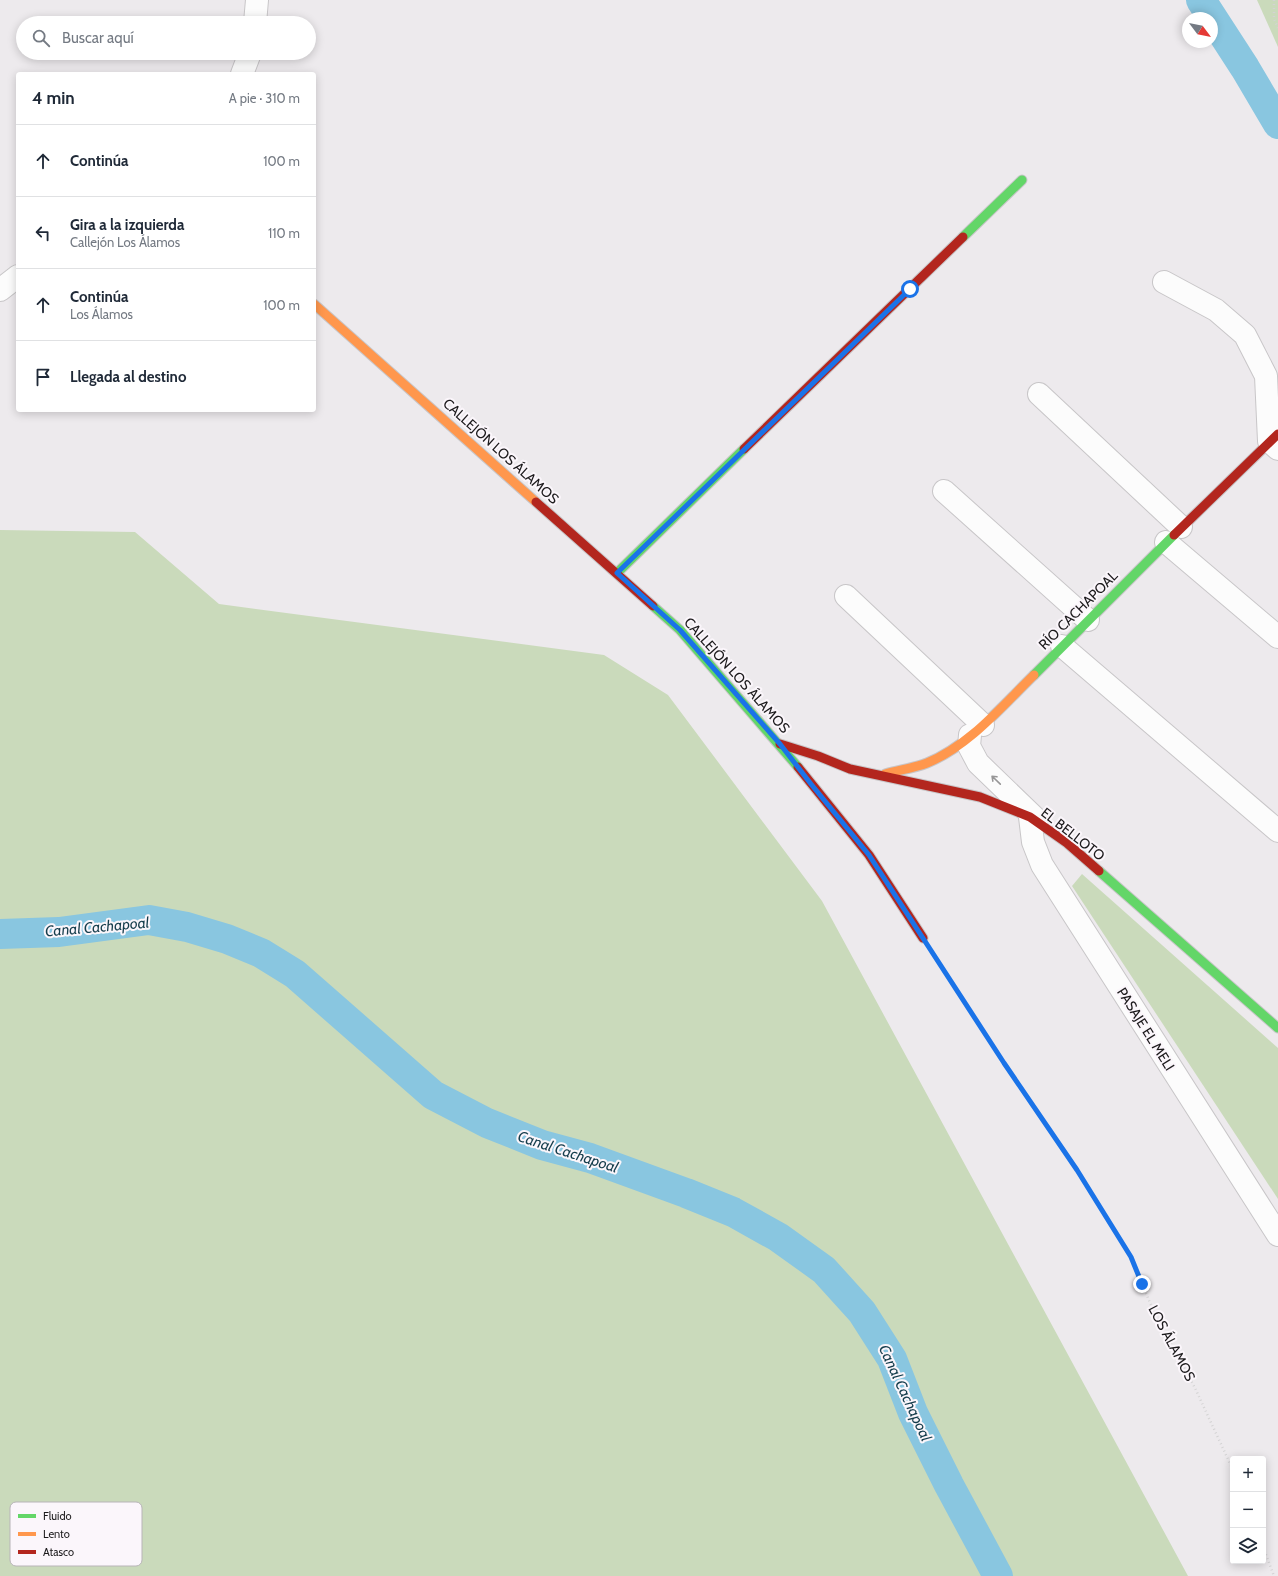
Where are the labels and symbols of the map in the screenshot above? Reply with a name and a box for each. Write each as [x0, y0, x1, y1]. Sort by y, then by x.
north arrow [1182, 12, 1218, 48]
route start [901, 280, 919, 298]
street label: CALLEJÓN LOS ÁLAMOS [439, 394, 563, 508]
street label: RÍO CACHAPOAL [1035, 567, 1121, 653]
street label: CALLEJÓN LOS ÁLAMOS [680, 613, 794, 737]
one-way arrow [991, 775, 1001, 785]
street label: EL BELLOTO [1037, 803, 1109, 865]
water label: Canal Cachapoal [44, 913, 150, 941]
street label: PASAJE EL MELI [1113, 984, 1179, 1074]
water label: Canal Cachapoal [516, 1127, 621, 1177]
route end [1133, 1275, 1151, 1293]
street label: LOS ÁLAMOS [1144, 1302, 1200, 1384]
water label: Canal Cachapoal [875, 1342, 935, 1445]
legend [10, 1502, 142, 1566]
text: Fluido [43, 1509, 72, 1523]
text: Lento [43, 1527, 70, 1541]
text: Atasco [43, 1545, 74, 1559]

